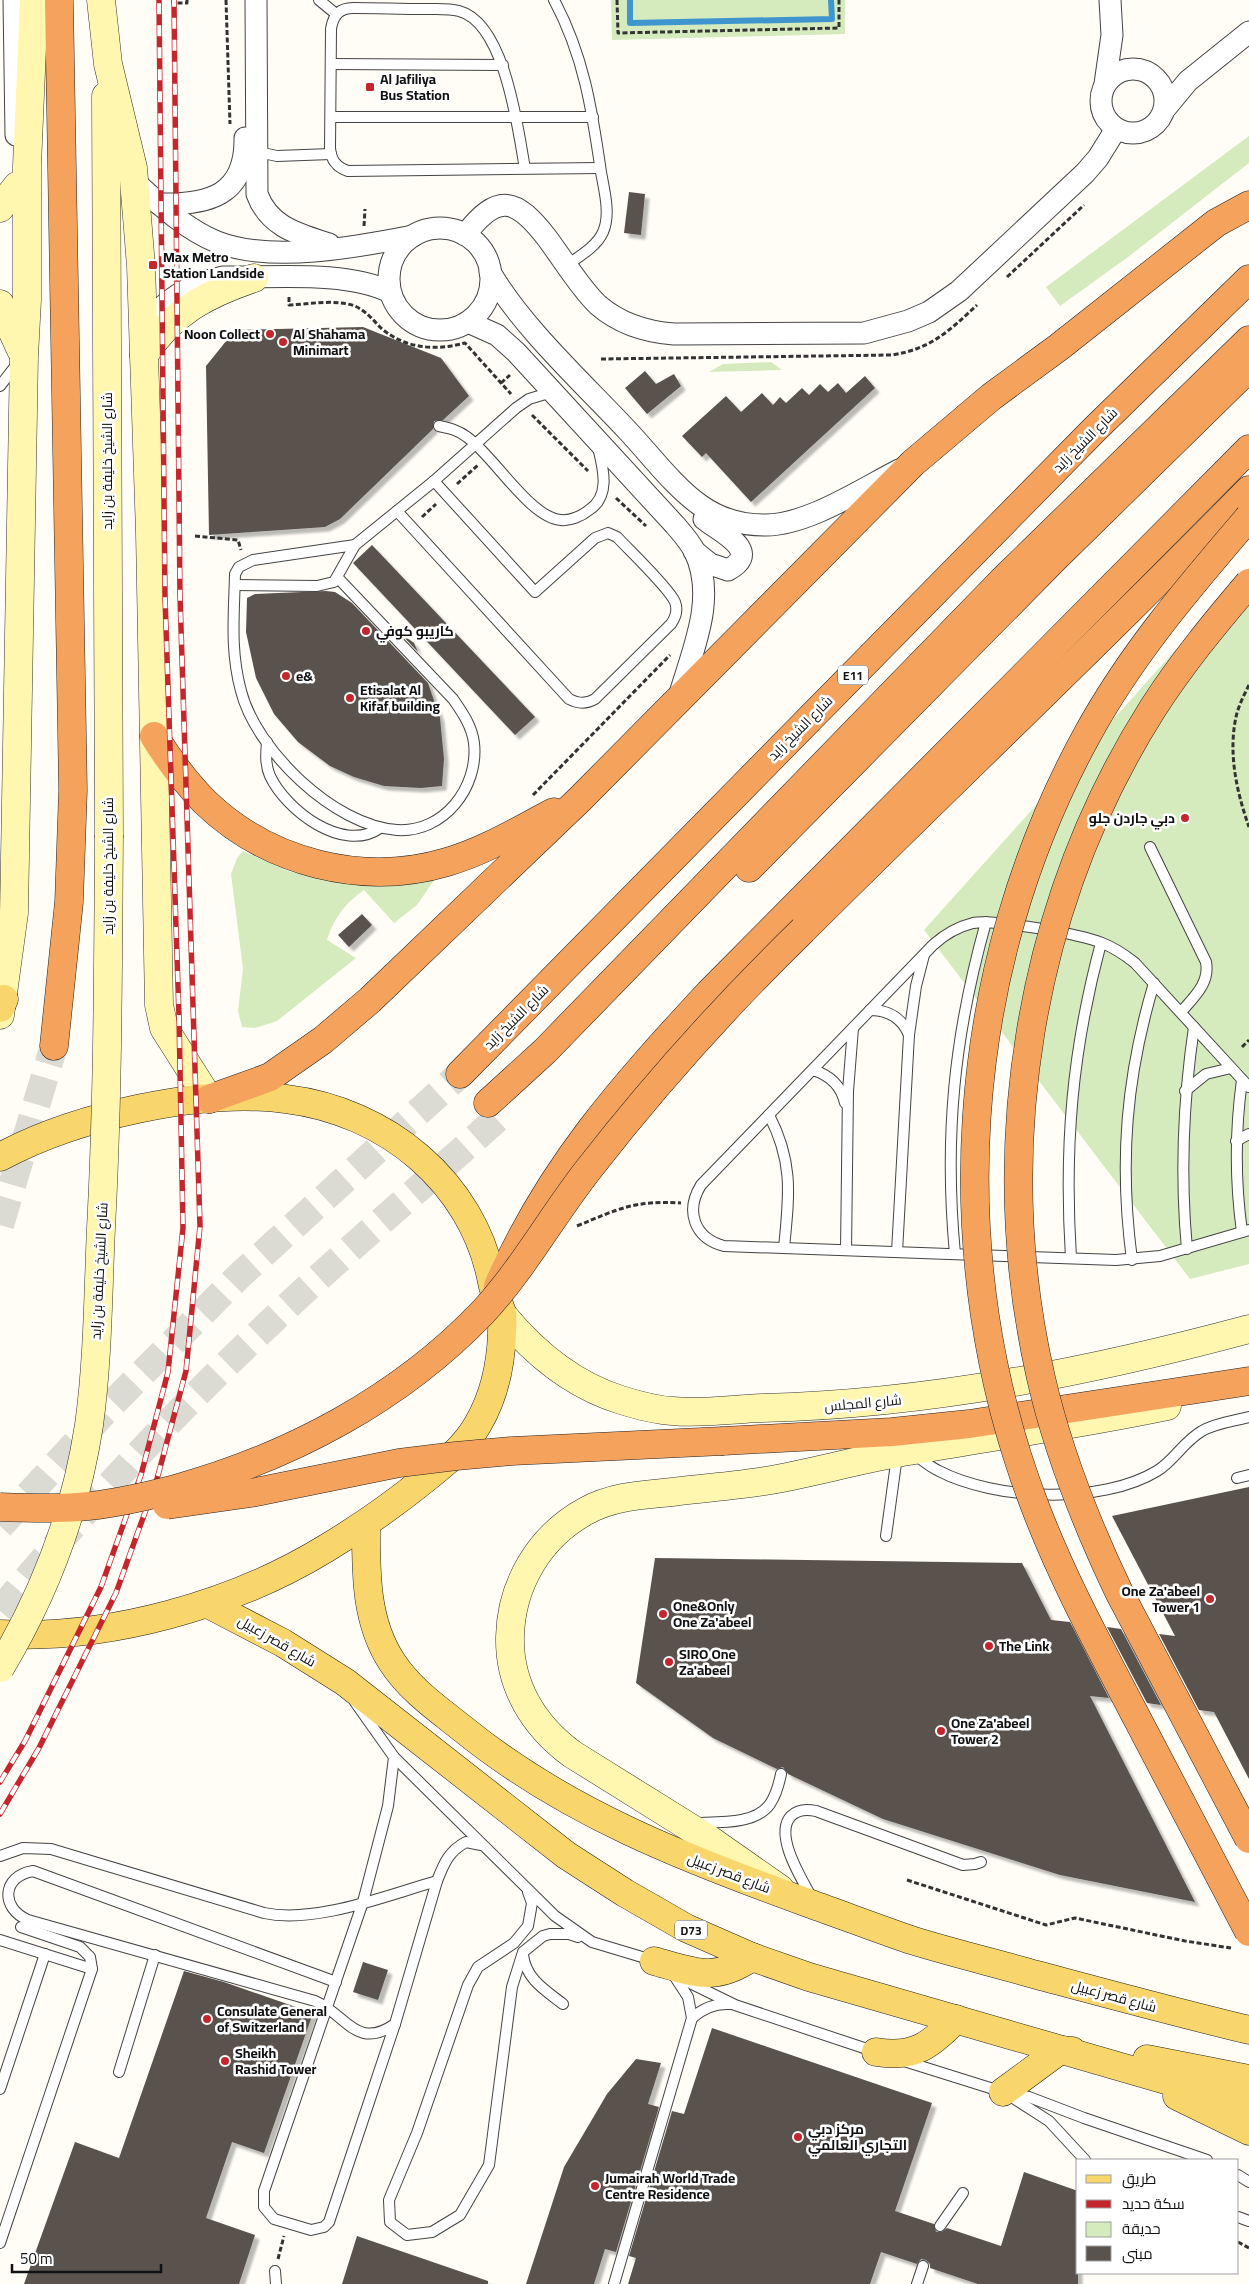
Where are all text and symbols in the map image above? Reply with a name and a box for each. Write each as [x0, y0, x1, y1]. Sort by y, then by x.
place label: Al Jafiliya Bus Station [380, 66, 450, 108]
marker: Al Jafiliya Bus Station [364, 81, 376, 93]
place label: Max Metro Station Landside [163, 244, 264, 286]
marker: Max Metro Station Landside [147, 259, 159, 271]
place label: Noon Collect [184, 321, 260, 347]
place label: Al Shahama Minimart [293, 321, 366, 363]
marker: Noon Collect [264, 328, 276, 340]
marker: Al Shahama Minimart [277, 336, 289, 348]
street label: شارع الشيخ خليفة بن زايد [94, 392, 120, 530]
street label: شارع الشيخ زايد [1046, 401, 1124, 479]
place label: كاريبو كوفي [376, 618, 454, 644]
marker: كاريبو كوفي [360, 625, 372, 637]
place label: e& [296, 663, 313, 689]
road number: E11 [838, 666, 868, 684]
marker: e& [280, 670, 292, 682]
place label: Etisalat Al Kifaf building [360, 677, 440, 719]
street label: شارع الشيخ زايد [761, 689, 839, 767]
marker: Etisalat Al Kifaf building [344, 692, 356, 704]
street label: شارع الشيخ خليفة بن زايد [95, 797, 121, 935]
place label: دبي جاردن جلو [1089, 805, 1175, 831]
marker: دبي جاردن جلو [1179, 812, 1191, 824]
street label: شارع الشيخ زايد [477, 978, 555, 1056]
street label: شارع الشيخ خليفة بن زايد [82, 1202, 116, 1340]
street label: شارع المجلس [823, 1387, 903, 1419]
place label: One Za'abeel Tower 1 [1121, 1578, 1200, 1620]
place label: One&Only One Za'abeel [673, 1593, 752, 1635]
marker: One Za'abeel Tower 1 [1204, 1593, 1216, 1605]
street label: شارع قصر زعبيل [233, 1608, 321, 1674]
marker: One&Only One Za'abeel [657, 1608, 669, 1620]
place label: The Link [999, 1633, 1049, 1659]
marker: The Link [983, 1640, 995, 1652]
place label: SIRO One Za'abeel [679, 1641, 736, 1683]
marker: SIRO One Za'abeel [663, 1656, 675, 1668]
place label: One Za'abeel Tower 2 [951, 1710, 1030, 1752]
marker: One Za'abeel Tower 2 [935, 1725, 947, 1737]
street label: شارع قصر زعبيل [684, 1845, 774, 1901]
road number: D73 [675, 1920, 707, 1940]
street label: شارع قصر زعبيل [1068, 1972, 1160, 2020]
place label: Consulate General of Switzerland [217, 1998, 327, 2040]
marker: Consulate General of Switzerland [201, 2013, 213, 2025]
place label: Sheikh Rashid Tower [235, 2040, 316, 2082]
marker: Sheikh Rashid Tower [219, 2055, 231, 2067]
place label: مركز دبي التجاري العالمي [808, 2116, 907, 2158]
marker: مركز دبي التجاري العالمي [792, 2131, 804, 2143]
legend [1076, 2159, 1239, 2274]
text: طريق [1122, 2164, 1156, 2193]
place label: Jumairah World Trade Centre Residence [605, 2165, 735, 2207]
marker: Jumairah World Trade Centre Residence [589, 2180, 601, 2192]
text: سكة حديد [1122, 2189, 1185, 2218]
text: حديقة [1122, 2214, 1161, 2243]
text: مبنى [1122, 2239, 1153, 2268]
scale bar [12, 2242, 161, 2274]
text: 50 m [20, 2244, 53, 2273]

